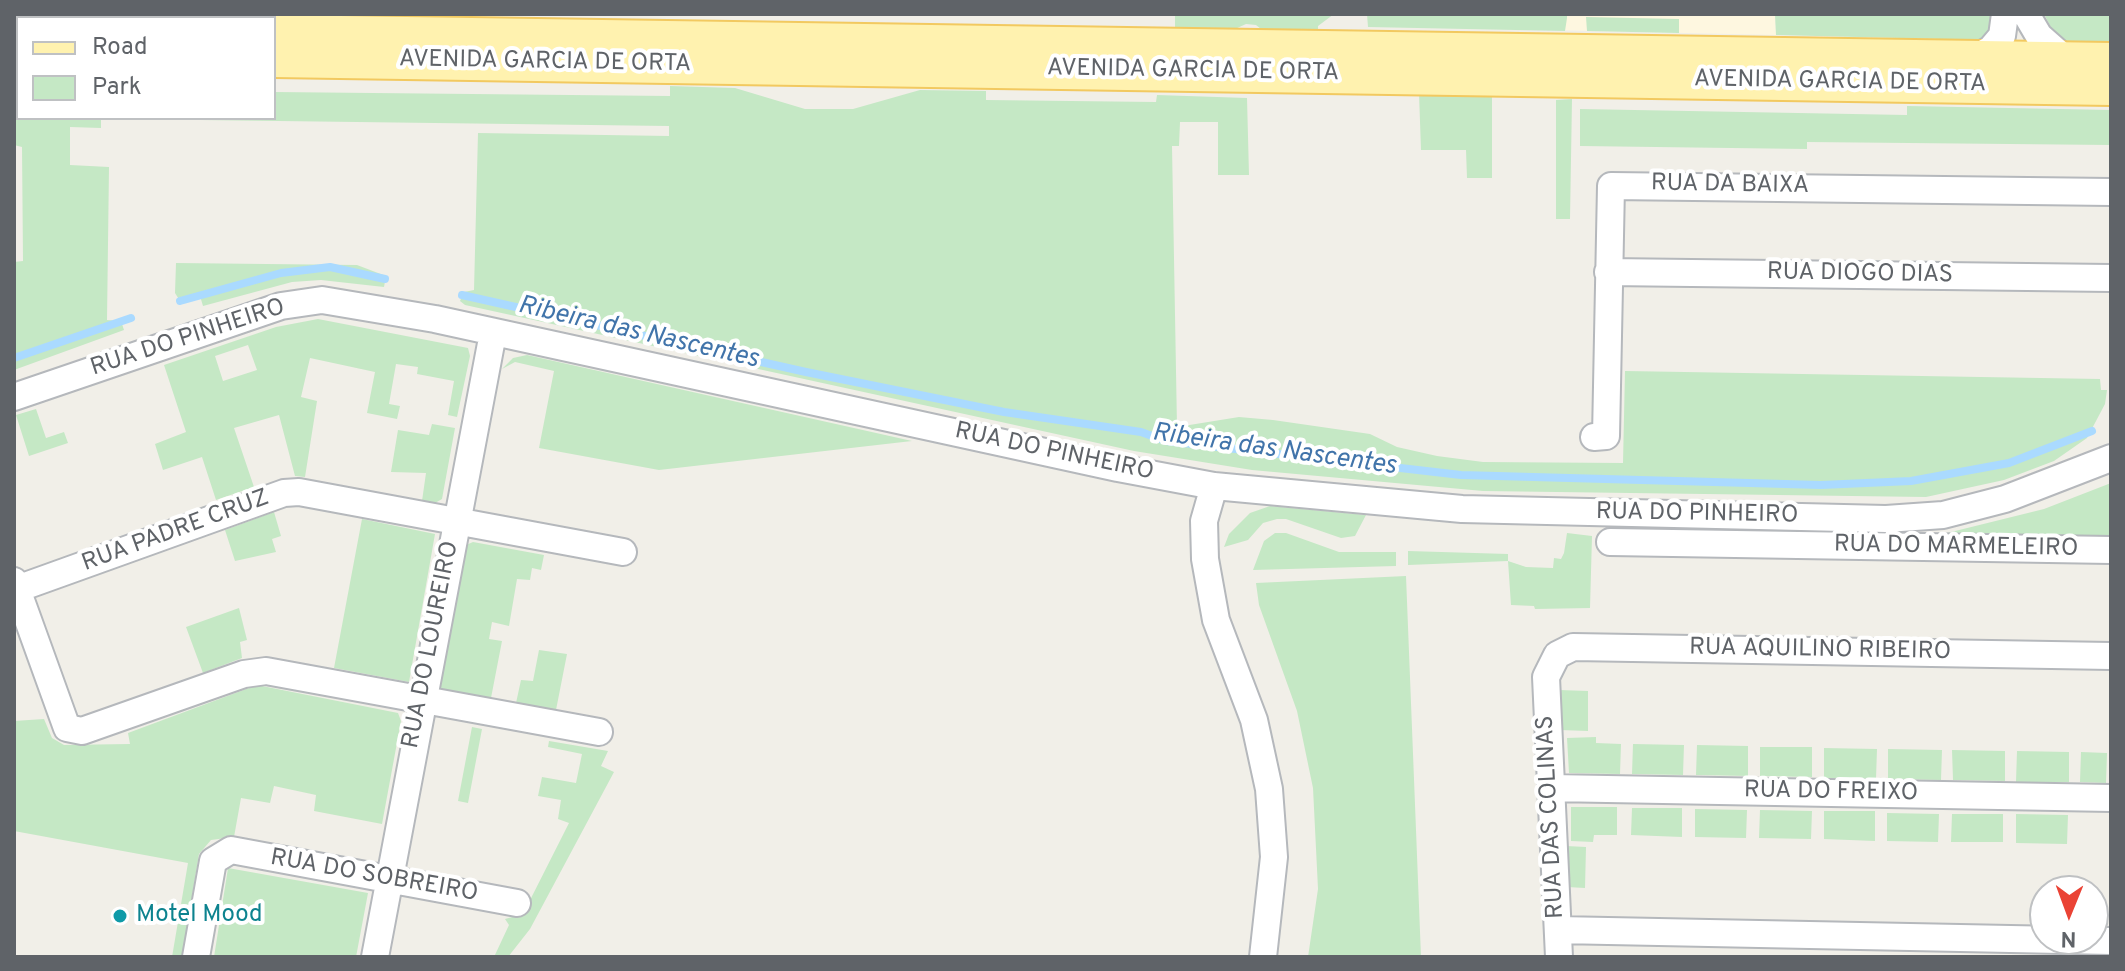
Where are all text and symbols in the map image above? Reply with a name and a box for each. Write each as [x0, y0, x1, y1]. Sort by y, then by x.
legend [16, 16, 276, 120]
text: Road [92, 33, 148, 63]
street label: AVENIDA GARCIA DE ORTA [399, 46, 691, 80]
street label: AVENIDA GARCIA DE ORTA [1047, 55, 1339, 89]
street label: AVENIDA GARCIA DE ORTA [1694, 66, 1986, 100]
text: Park [92, 73, 142, 103]
street label: RUA DA BAIXA [1651, 170, 1809, 202]
street label: RUA DIOGO DIAS [1767, 259, 1953, 291]
water label: Ribeira das Nascentes [515, 291, 761, 377]
street label: RUA DO PINHEIRO [87, 294, 289, 384]
street label: RUA DO PINHEIRO [952, 418, 1156, 488]
water label: Ribeira das Nascentes [1150, 418, 1398, 484]
street label: RUA PADRE CRUZ [78, 485, 274, 579]
street label: RUA DO PINHEIRO [1595, 499, 1799, 531]
street label: RUA DO MARMELEIRO [1833, 531, 2079, 565]
street label: RUA DO LOUREIRO [398, 539, 466, 751]
street label: RUA AQUILINO RIBEIRO [1689, 634, 1951, 668]
street label: RUA DAS COLINAS [1532, 715, 1572, 919]
street label: RUA DO FREIXO [1744, 777, 1918, 809]
street label: RUA DO SOBREIRO [268, 845, 480, 909]
north arrow [2029, 875, 2109, 955]
place label: Motel Mood [136, 902, 263, 930]
marker: Motel Mood [111, 907, 129, 925]
text: N [2060, 924, 2077, 951]

